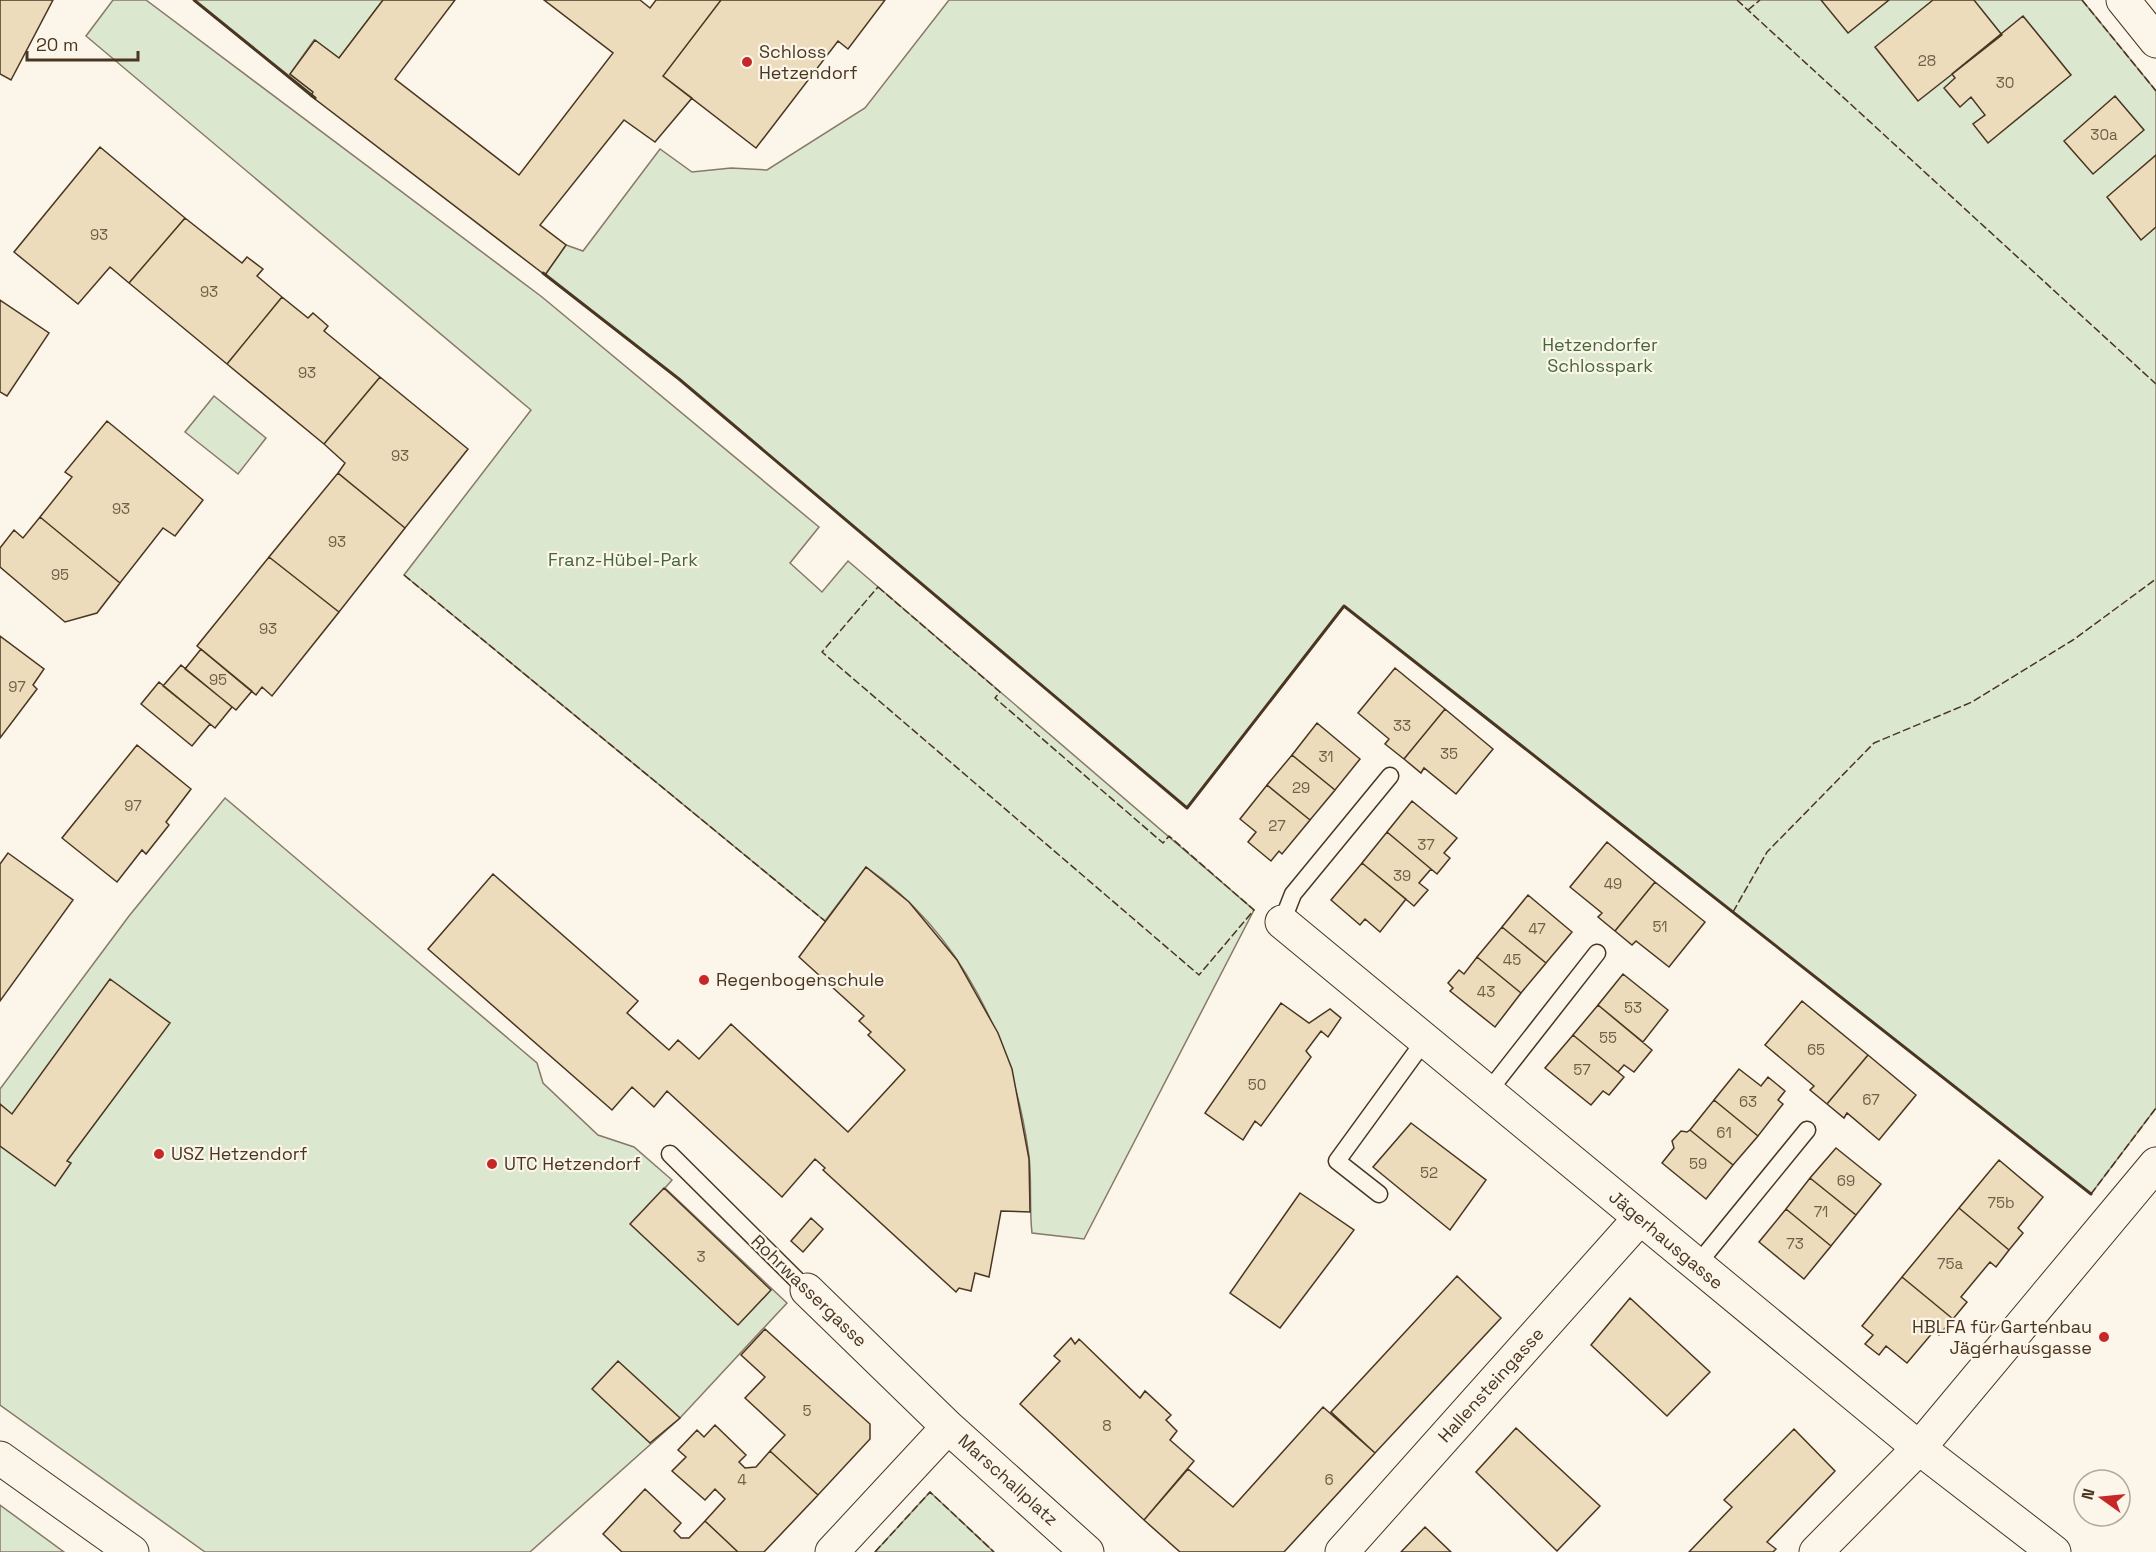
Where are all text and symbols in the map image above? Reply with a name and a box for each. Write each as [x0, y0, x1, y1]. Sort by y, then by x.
scale bar [27, 24, 138, 62]
text: 20 m [36, 33, 79, 56]
place label: Schloss Hetzendorf [759, 40, 858, 84]
house number: 28 [1918, 51, 1936, 70]
marker: Schloss Hetzendorf [740, 55, 754, 69]
house number: 30 [1996, 73, 2014, 92]
house number: 30a [2090, 125, 2118, 144]
house number: 93 [90, 225, 108, 244]
house number: 93 [200, 282, 218, 301]
park label: Hetzendorfer Schlosspark [1542, 333, 1658, 377]
house number: 93 [298, 363, 316, 382]
house number: 93 [391, 446, 409, 465]
house number: 93 [112, 499, 130, 518]
house number: 93 [328, 532, 346, 551]
park label: Franz-Hübel-Park [548, 548, 698, 571]
house number: 95 [51, 565, 69, 584]
house number: 93 [259, 619, 277, 638]
house number: 95 [209, 670, 227, 689]
house number: 97 [8, 677, 26, 696]
house number: 33 [1393, 716, 1411, 735]
house number: 35 [1440, 744, 1458, 763]
house number: 31 [1318, 747, 1334, 766]
house number: 29 [1292, 778, 1310, 797]
house number: 97 [124, 796, 142, 815]
house number: 27 [1268, 816, 1286, 835]
house number: 37 [1417, 835, 1435, 854]
house number: 39 [1393, 866, 1411, 885]
house number: 49 [1604, 874, 1622, 893]
house number: 51 [1652, 917, 1668, 936]
house number: 47 [1528, 919, 1546, 938]
house number: 45 [1503, 950, 1521, 969]
place label: Regenbogenschule [716, 968, 884, 991]
marker: Regenbogenschule [697, 973, 711, 987]
house number: 43 [1477, 982, 1495, 1001]
house number: 53 [1624, 998, 1642, 1017]
house number: 55 [1599, 1028, 1617, 1047]
house number: 65 [1807, 1040, 1825, 1059]
house number: 57 [1573, 1060, 1591, 1079]
house number: 50 [1248, 1075, 1266, 1094]
house number: 67 [1862, 1090, 1880, 1109]
house number: 63 [1739, 1092, 1757, 1111]
house number: 61 [1716, 1123, 1732, 1142]
place label: USZ Hetzendorf [171, 1142, 308, 1165]
marker: USZ Hetzendorf [152, 1147, 166, 1161]
place label: UTC Hetzendorf [504, 1152, 641, 1175]
house number: 59 [1689, 1154, 1707, 1173]
marker: UTC Hetzendorf [485, 1157, 499, 1171]
house number: 52 [1420, 1163, 1438, 1182]
house number: 69 [1837, 1171, 1855, 1190]
street label: Jägerhausgasse [1604, 1185, 1728, 1294]
house number: 75b [1987, 1193, 2015, 1212]
house number: 71 [1814, 1202, 1828, 1221]
street label: Rohrwassergasse [747, 1229, 872, 1352]
house number: 73 [1786, 1234, 1804, 1253]
house number: 3 [696, 1247, 706, 1266]
house number: 75a [1937, 1254, 1963, 1273]
place label: HBLFA für Gartenbau Jägerhausgasse [1912, 1315, 2092, 1359]
street label: Hallensteingasse [1433, 1322, 1549, 1447]
marker: HBLFA für Gartenbau Jägerhausgasse [2097, 1330, 2111, 1344]
house number: 5 [803, 1401, 812, 1420]
house number: 8 [1102, 1416, 1112, 1435]
street label: Marschallplatz [954, 1429, 1063, 1530]
north arrow [2072, 1468, 2132, 1528]
house number: 4 [737, 1470, 747, 1489]
house number: 6 [1324, 1470, 1334, 1489]
text: N [2076, 1486, 2100, 1502]

